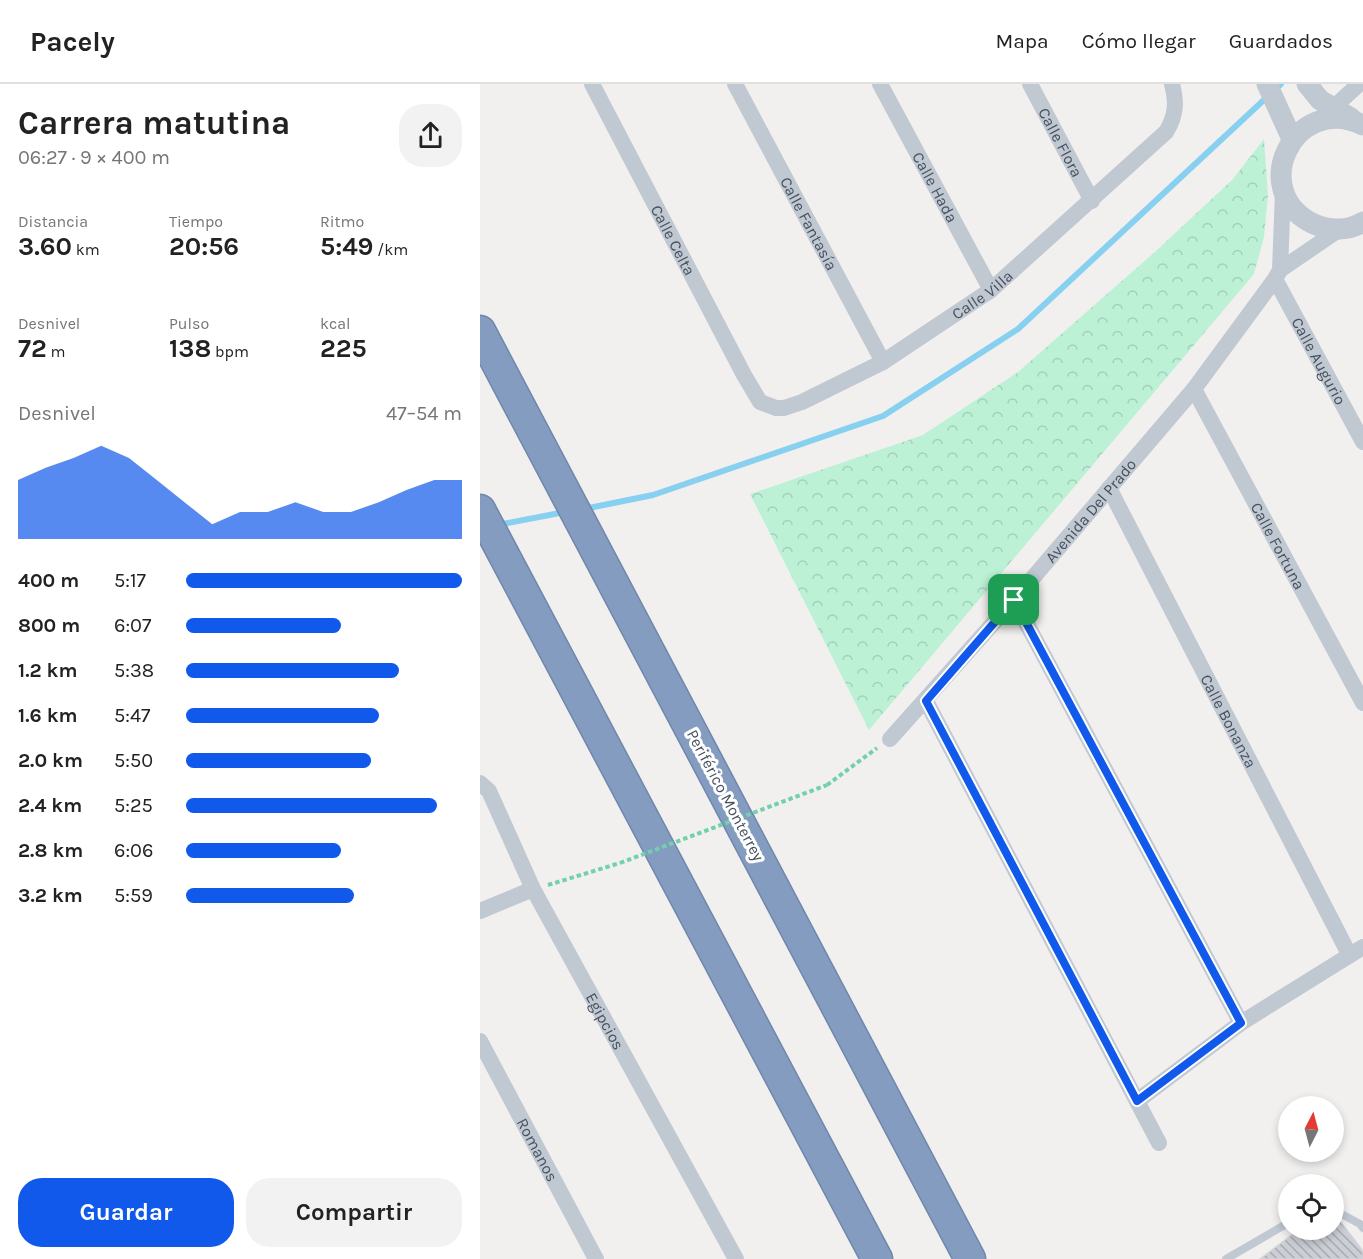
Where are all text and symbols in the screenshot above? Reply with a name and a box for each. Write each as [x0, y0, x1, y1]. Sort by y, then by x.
text: Pacely [30, 25, 115, 58]
text: Mapa [995, 29, 1049, 53]
text: Cómo llegar [1082, 29, 1196, 53]
text: Guardados [1229, 29, 1333, 53]
text: Carrera matutina [18, 104, 290, 142]
button: share [399, 104, 462, 167]
street label: Calle Flora [1034, 105, 1087, 181]
text: 06:27 · 9 × 400 m [18, 146, 170, 169]
street label: Calle Hada [908, 149, 962, 226]
street label: Calle Fantasía [776, 174, 841, 274]
street label: Calle Celta [647, 202, 699, 279]
text: Distancia [18, 212, 88, 231]
text: Tiempo [169, 212, 223, 231]
text: Ritmo [320, 212, 364, 231]
text: 3.60 [18, 231, 72, 262]
text: 20:56 [169, 231, 239, 262]
text: 5:49 [320, 231, 373, 262]
text: km [72, 240, 100, 259]
text: /km [373, 240, 408, 259]
street label: Calle Villa [948, 266, 1017, 324]
text: Desnivel [18, 314, 80, 333]
text: Pulso [169, 314, 209, 333]
text: kcal [320, 314, 351, 333]
street label: Calle Augurio [1287, 314, 1350, 408]
text: 72 [18, 333, 47, 364]
text: 138 [169, 333, 211, 364]
text: 225 [320, 333, 367, 364]
text: m [47, 342, 65, 361]
text: bpm [211, 342, 249, 361]
text: Desnivel [18, 402, 96, 425]
text: 47–54 m [386, 402, 462, 425]
street label: Avenida Del Prado [1041, 455, 1140, 567]
street label: Calle Fortuna [1247, 499, 1309, 593]
text: 400 m [18, 569, 79, 592]
text: 5:17 [114, 569, 146, 592]
pin [988, 574, 1039, 625]
icon: arrive [997, 583, 1030, 616]
text: 800 m [18, 614, 80, 637]
text: 6:07 [114, 614, 151, 637]
text: 1.2 km [18, 659, 77, 682]
text: 5:38 [114, 659, 154, 682]
street label: Calle Bonanza [1197, 671, 1261, 771]
text: 1.6 km [18, 704, 77, 727]
text: 5:47 [114, 704, 150, 727]
street label: Periférico Monterrey [683, 726, 768, 865]
text: 2.0 km [18, 749, 83, 772]
text: 5:50 [114, 749, 153, 772]
text: 2.4 km [18, 794, 82, 817]
text: 5:25 [114, 794, 153, 817]
text: 2.8 km [18, 839, 83, 862]
text: 6:06 [114, 839, 153, 862]
text: 3.2 km [18, 884, 83, 907]
text: 5:59 [114, 884, 153, 907]
street label: Egipcios [582, 989, 628, 1053]
north arrow [1278, 1096, 1344, 1162]
map controls [1278, 1096, 1344, 1240]
street label: Romanos [513, 1115, 562, 1185]
button: locate [1278, 1174, 1344, 1240]
button: Guardar [18, 1178, 234, 1247]
button: Compartir [246, 1178, 462, 1247]

